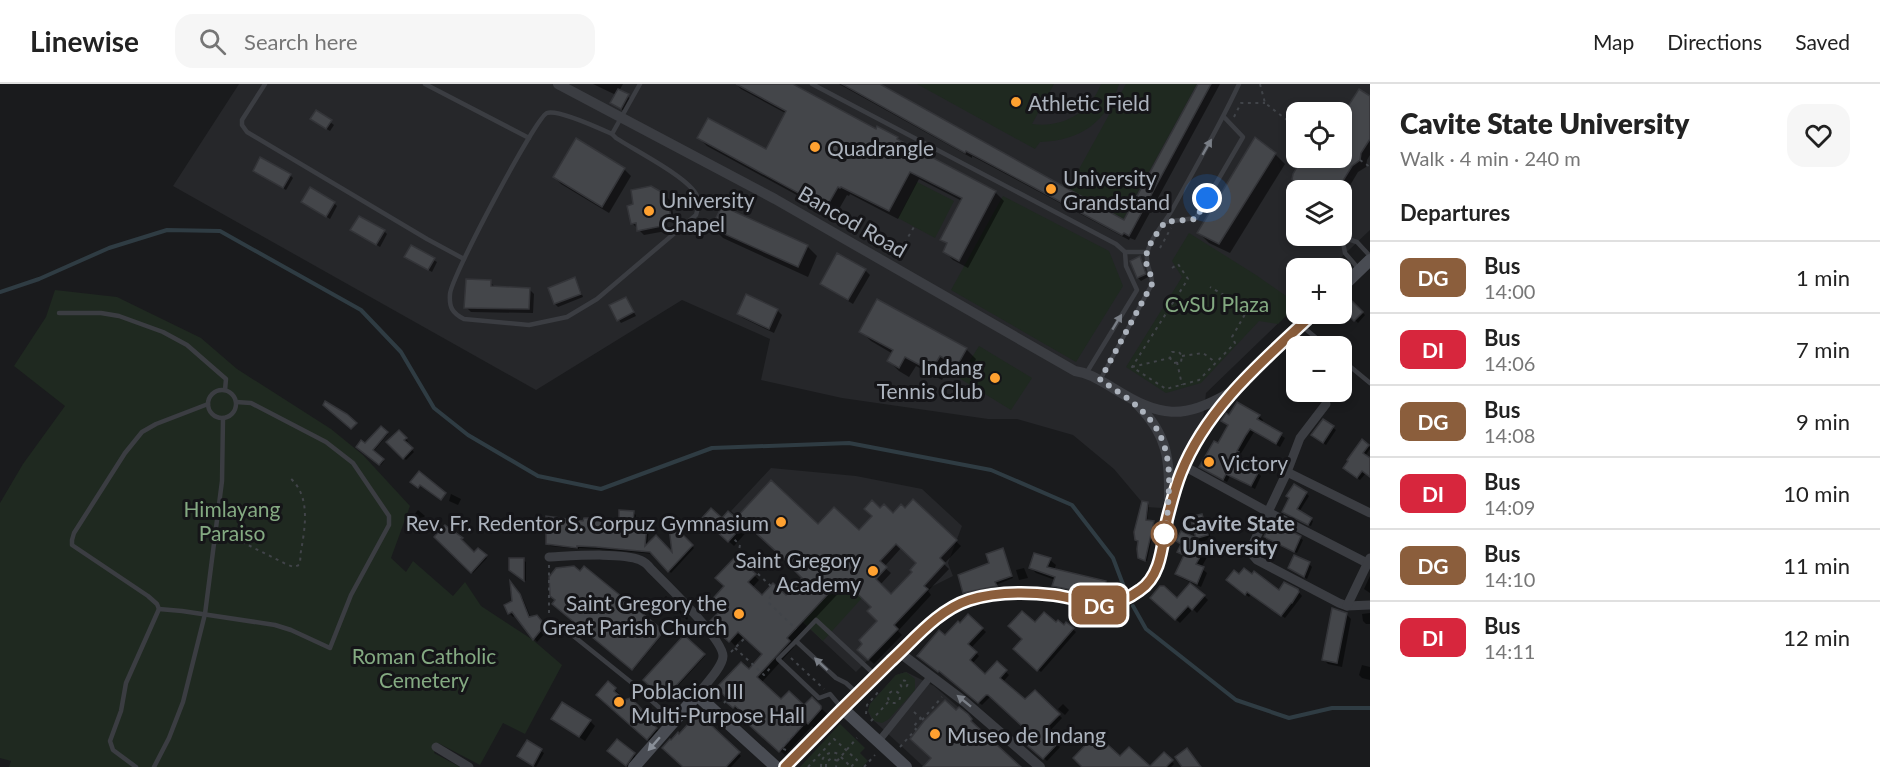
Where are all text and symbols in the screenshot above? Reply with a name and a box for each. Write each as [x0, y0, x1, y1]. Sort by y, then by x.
search box [175, 14, 595, 68]
text: Linewise [30, 24, 139, 58]
icon: search [196, 25, 229, 58]
text: Search here [244, 28, 358, 55]
text: Map [1593, 29, 1634, 54]
text: Directions [1667, 29, 1762, 54]
text: Saved [1795, 29, 1850, 54]
place label: Athletic Field [1028, 90, 1150, 115]
marker: Athletic Field [1009, 95, 1023, 109]
map controls [1286, 102, 1352, 402]
button: locate [1286, 102, 1352, 168]
button: heart [1787, 104, 1850, 167]
text: Cavite State University [1400, 106, 1689, 140]
place label: Quadrangle [827, 135, 934, 160]
one-way arrow [1202, 138, 1212, 155]
marker: Quadrangle [808, 140, 822, 154]
text: Walk · 4 min · 240 m [1400, 146, 1581, 170]
place label: University Grandstand [1063, 165, 1170, 214]
street label: Bancod Road [794, 180, 912, 262]
button: layers [1286, 180, 1352, 246]
marker: University Grandstand [1044, 182, 1058, 196]
your location [1192, 183, 1222, 213]
place label: University Chapel [661, 187, 755, 236]
text: Departures [1400, 199, 1510, 226]
marker: University Chapel [642, 204, 656, 218]
text: Bus [1484, 252, 1520, 279]
button: + [1286, 258, 1352, 324]
text: 1 min [1796, 264, 1850, 291]
text: DG [1417, 265, 1449, 290]
text: 14:00 [1484, 279, 1535, 303]
park label: CvSU Plaza [1165, 291, 1269, 316]
one-way arrow [1112, 314, 1123, 330]
text: Bus [1484, 324, 1520, 351]
button: − [1286, 336, 1352, 402]
text: 7 min [1796, 336, 1850, 363]
text: DI [1422, 337, 1444, 362]
text: 14:06 [1484, 351, 1535, 375]
place label: Indang Tennis Club [877, 354, 983, 403]
marker: Indang Tennis Club [988, 371, 1002, 385]
text: Bus [1484, 396, 1520, 423]
text: 9 min [1796, 408, 1850, 435]
text: DG [1417, 409, 1449, 434]
text: 14:08 [1484, 423, 1535, 447]
place label: Victory [1221, 450, 1288, 475]
marker: Victory [1202, 455, 1216, 469]
text: Bus [1484, 468, 1520, 495]
text: 10 min [1783, 480, 1850, 507]
text: DI [1422, 481, 1444, 506]
text: 14:09 [1484, 495, 1535, 519]
park label: Himlayang Paraiso [183, 496, 281, 545]
place label: Rev. Fr. Redentor S. Corpuz Gymnasium [405, 510, 769, 535]
place label: Cavite State University [1182, 510, 1295, 559]
marker: Rev. Fr. Redentor S. Corpuz Gymnasium [774, 515, 788, 529]
marker: Cavite State University [1151, 521, 1177, 547]
text: Bus [1484, 540, 1520, 567]
place label: Saint Gregory Academy [735, 547, 861, 596]
text: 11 min [1783, 552, 1850, 579]
text: DG [1417, 553, 1449, 578]
marker: Saint Gregory Academy [866, 564, 880, 578]
text: 14:10 [1484, 567, 1535, 591]
line badge: DG [1072, 586, 1126, 624]
place label: Saint Gregory the Great Parish Church [542, 590, 727, 639]
text: DG [1083, 593, 1115, 618]
marker: Saint Gregory the Great Parish Church [732, 607, 746, 621]
text: Bus [1484, 612, 1520, 639]
text: 12 min [1783, 624, 1850, 651]
text: DI [1422, 625, 1444, 650]
text: 14:11 [1484, 639, 1535, 663]
park label: Roman Catholic Cemetery [352, 643, 496, 692]
one-way arrow [814, 658, 829, 671]
place label: Poblacion III Multi-Purpose Hall [631, 678, 805, 727]
marker: Poblacion III Multi-Purpose Hall [612, 695, 626, 709]
one-way arrow [956, 695, 972, 708]
place label: Museo de Indang [947, 722, 1106, 747]
marker: Museo de Indang [928, 727, 942, 741]
one-way arrow [648, 736, 661, 751]

